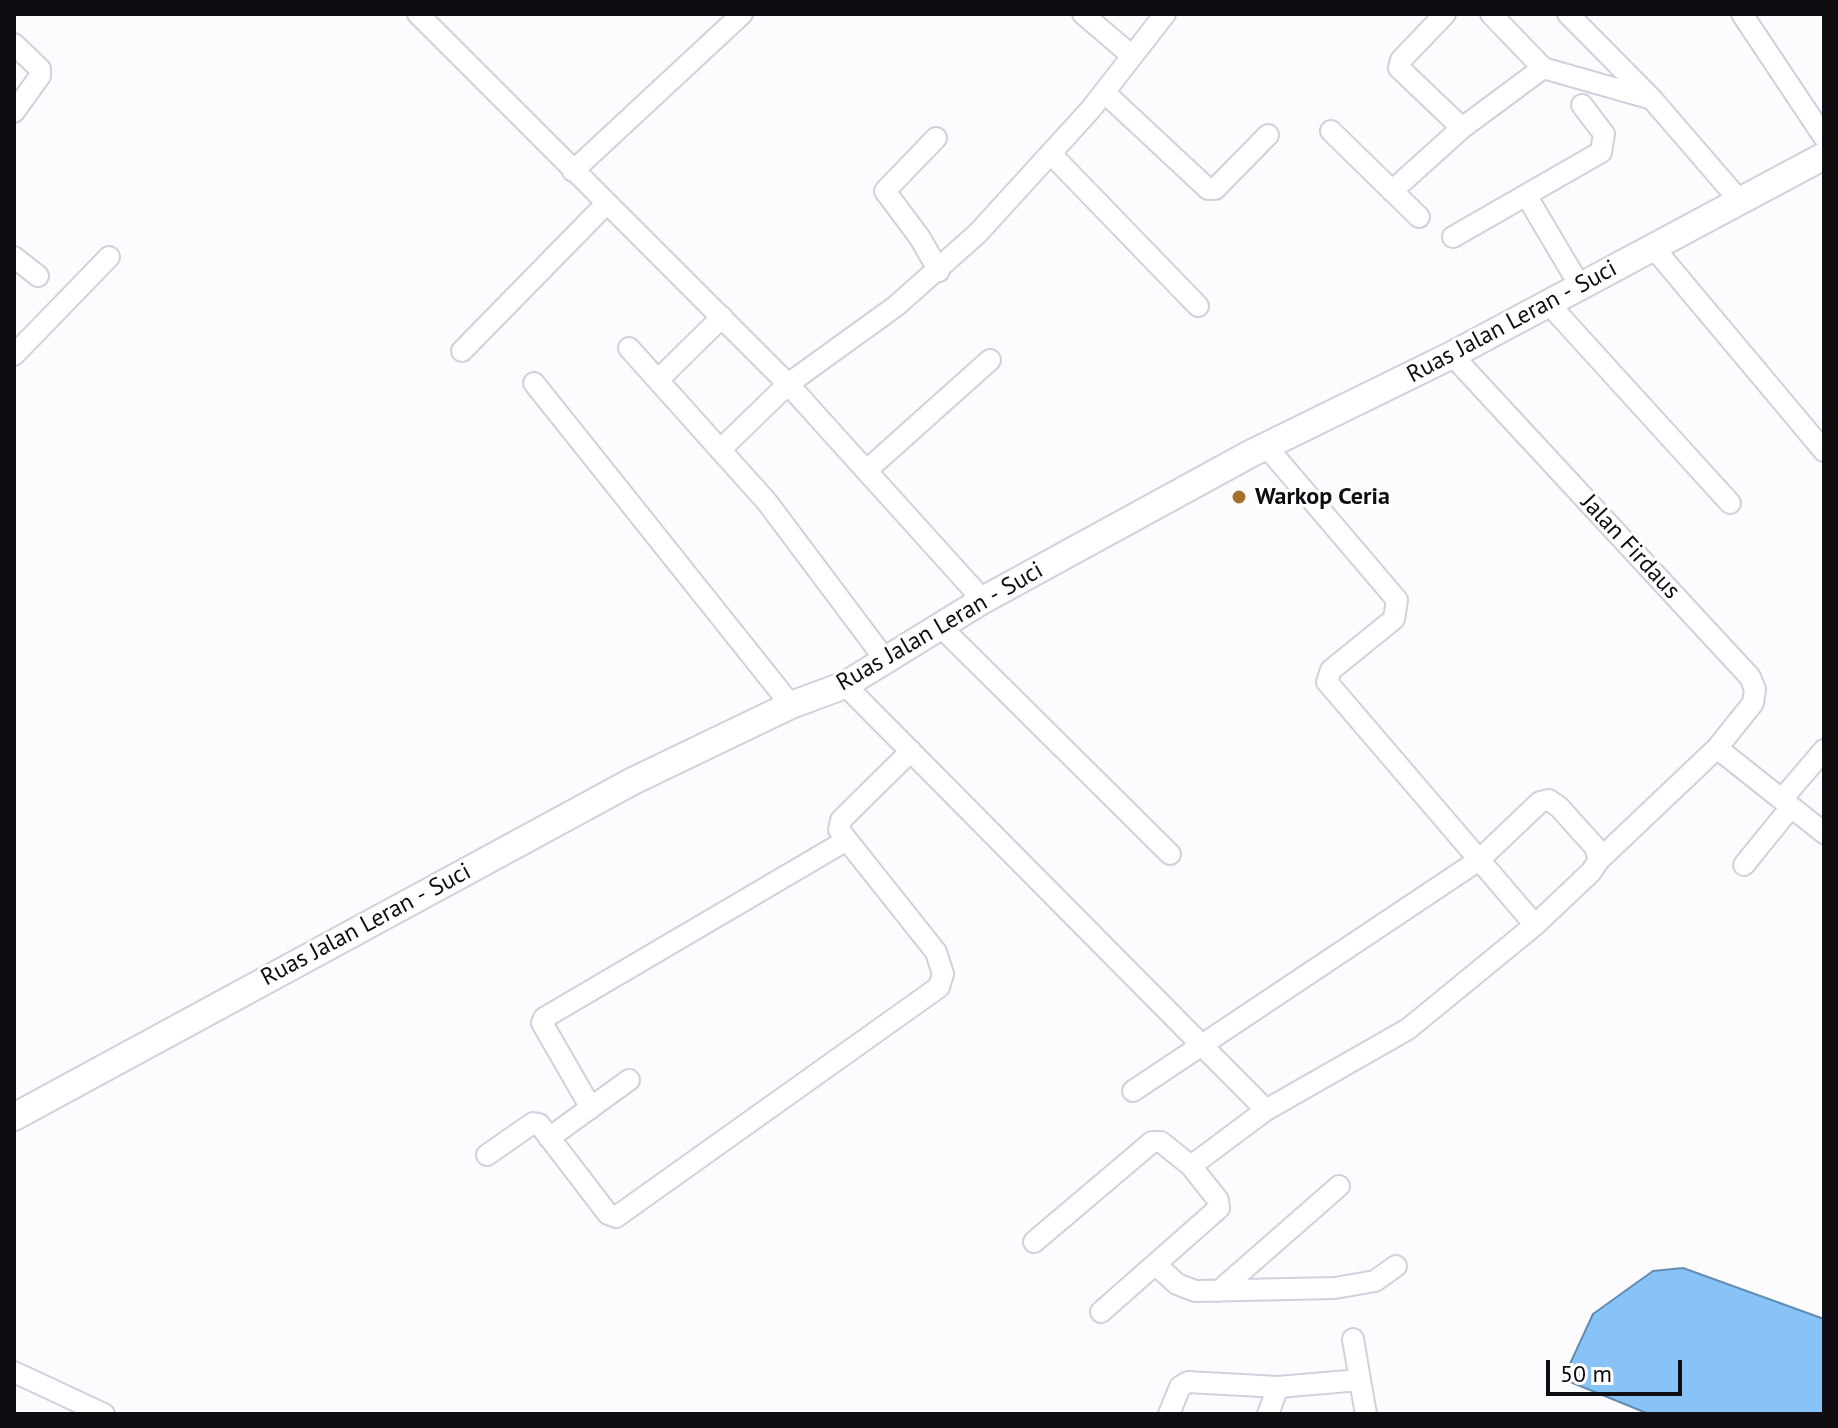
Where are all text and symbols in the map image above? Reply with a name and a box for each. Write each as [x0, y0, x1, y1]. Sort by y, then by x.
street label: Ruas Jalan Leran - Suci [1402, 254, 1622, 390]
place label: Warkop Ceria [1255, 483, 1390, 511]
marker: Warkop Ceria [1230, 488, 1248, 506]
street label: Jalan Firdaus [1574, 489, 1686, 605]
street label: Ruas Jalan Leran - Suci [832, 556, 1048, 698]
street label: Ruas Jalan Leran - Suci [256, 857, 476, 993]
scale bar [1550, 1344, 1686, 1394]
text: 50 m [1560, 1358, 1612, 1389]

